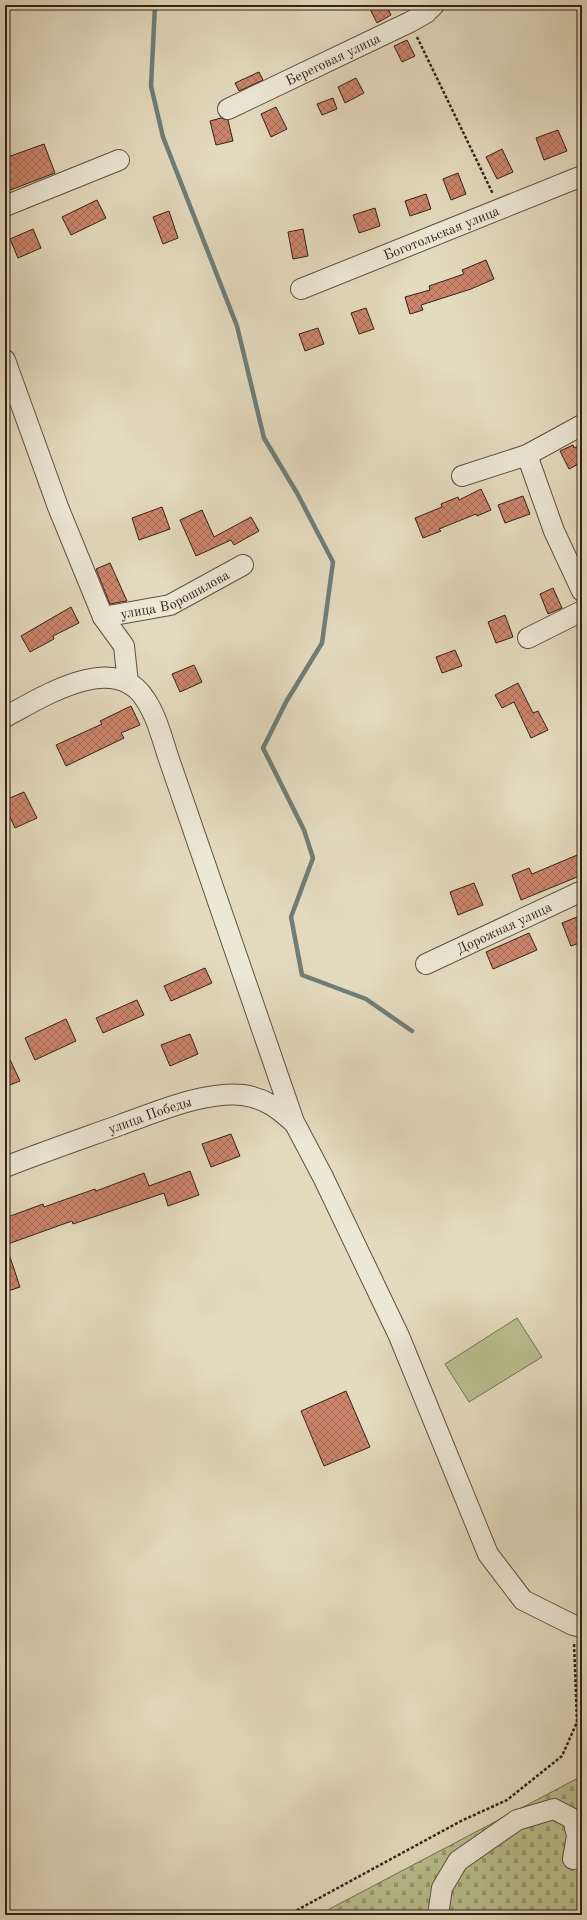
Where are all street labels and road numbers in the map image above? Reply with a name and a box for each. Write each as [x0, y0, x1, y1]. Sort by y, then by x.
street label: Береговая улица [284, 31, 383, 88]
street label: Боготольская улица [382, 204, 501, 263]
street label: улица Ворошилова [119, 568, 232, 622]
street label: Дорожная улица [455, 900, 554, 957]
street label: улица Победы [107, 1095, 193, 1137]

